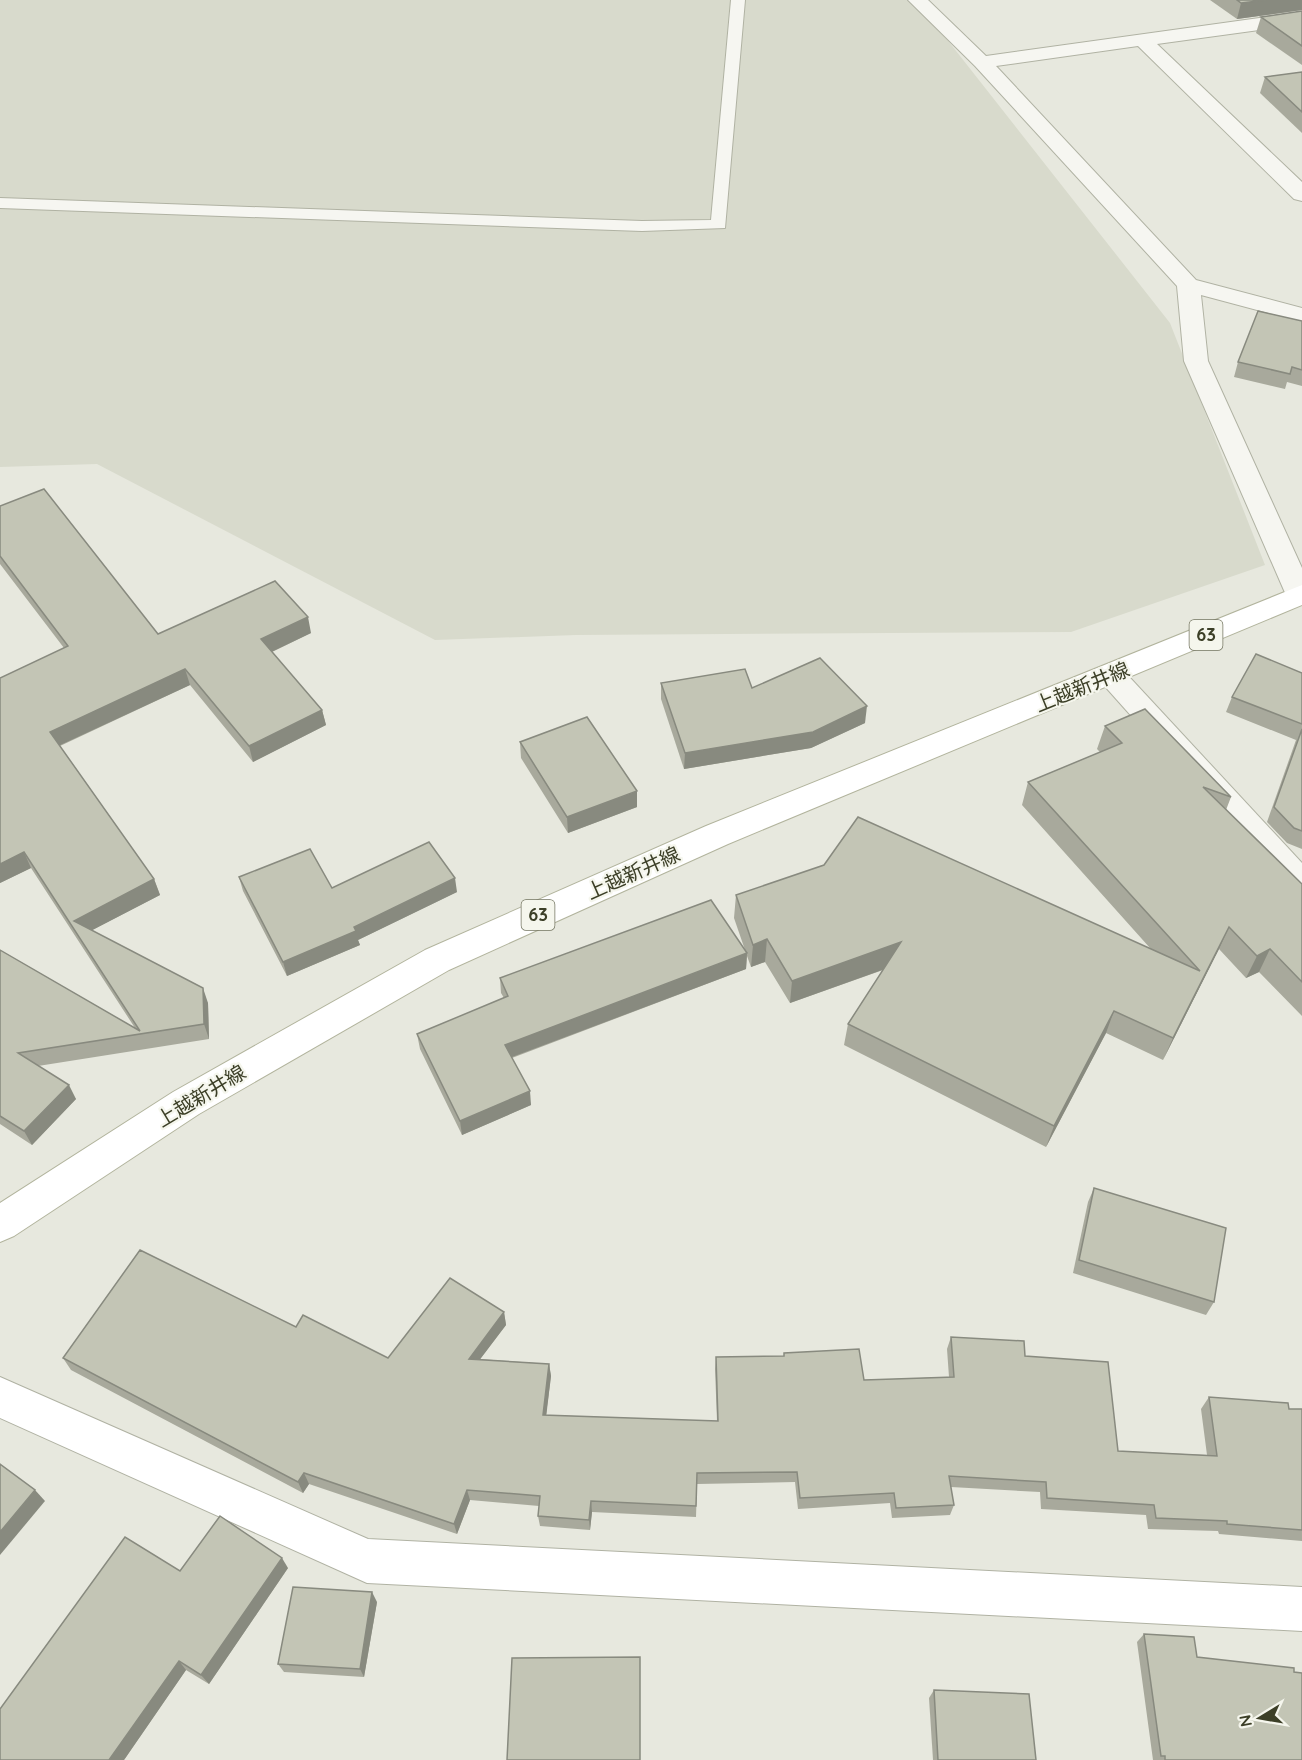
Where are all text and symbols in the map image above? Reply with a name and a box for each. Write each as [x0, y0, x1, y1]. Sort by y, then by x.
road number: 63 [1190, 620, 1222, 650]
street label: 上越新井線 [1031, 656, 1133, 717]
street label: 上越新井線 [582, 841, 684, 904]
road number: 63 [522, 900, 554, 930]
street label: 上越新井線 [151, 1059, 250, 1132]
north arrow [1230, 1688, 1290, 1748]
text: N [1234, 1713, 1256, 1729]

